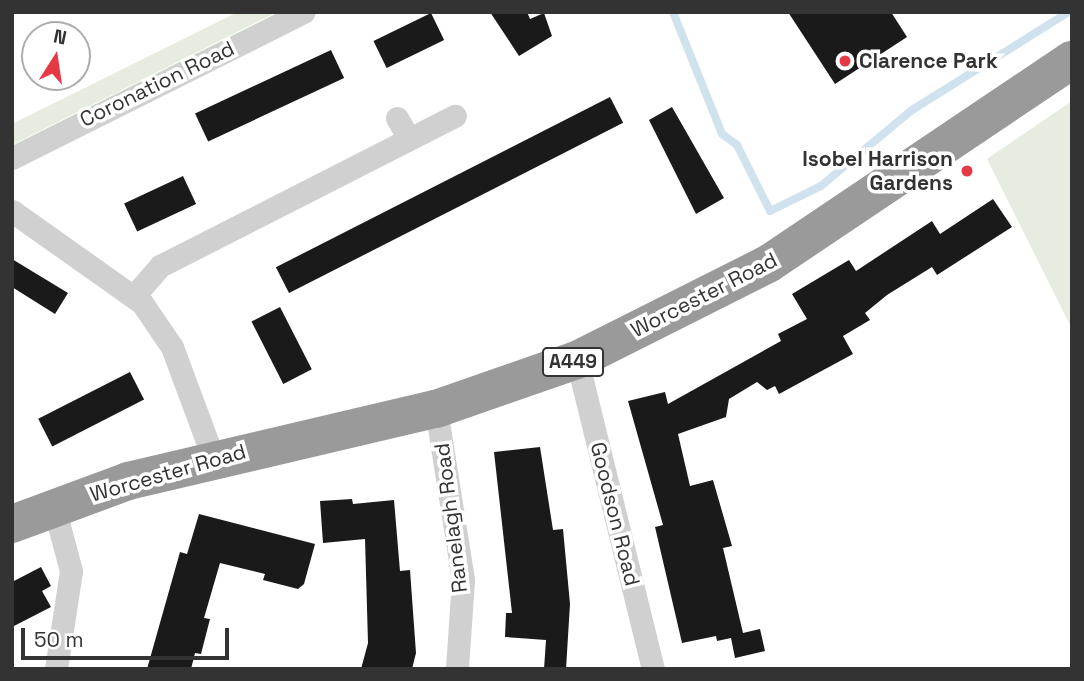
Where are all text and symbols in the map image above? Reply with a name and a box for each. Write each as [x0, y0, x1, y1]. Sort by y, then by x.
north arrow [21, 21, 91, 91]
text: N [51, 23, 69, 50]
street label: Coronation Road [76, 36, 238, 132]
place label: Clarence Park [859, 48, 998, 74]
marker: Clarence Park [837, 53, 853, 69]
place label: Isobel Harrison Gardens [802, 146, 953, 196]
marker: Isobel Harrison Gardens [959, 163, 975, 179]
street label: Worcester Road [627, 247, 781, 343]
road number: A449 [542, 346, 604, 378]
street label: Worcester Road [87, 439, 249, 507]
street label: Goodson Road [585, 440, 645, 588]
street label: Ranelagh Road [429, 442, 473, 594]
scale bar [24, 614, 233, 658]
text: 50 m [34, 626, 84, 653]

